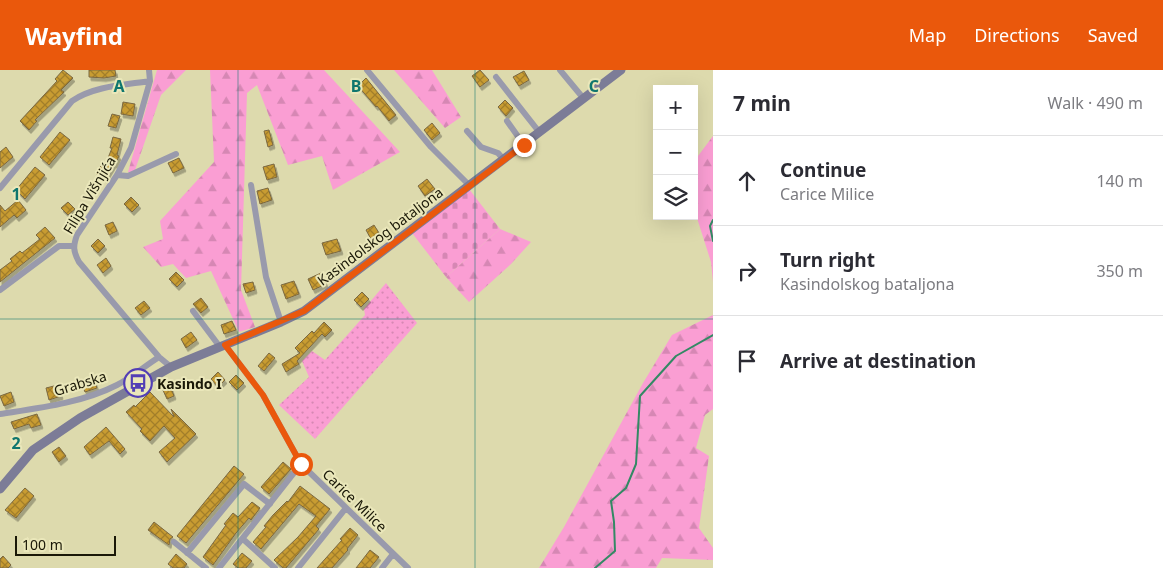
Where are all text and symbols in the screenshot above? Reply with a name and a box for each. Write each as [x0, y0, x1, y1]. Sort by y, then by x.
text: Wayfind [25, 19, 123, 52]
text: Map [909, 23, 946, 47]
text: Directions [974, 23, 1060, 47]
text: Saved [1088, 23, 1138, 47]
text: A [113, 75, 125, 97]
text: B [351, 75, 361, 97]
text: C [589, 75, 599, 97]
map controls [653, 85, 698, 220]
button: + [653, 85, 698, 130]
text: 7 min [733, 89, 791, 117]
text: Walk · 490 m [1048, 92, 1143, 114]
button: − [653, 130, 698, 175]
route end [513, 134, 536, 157]
street label: Filipa Višnjića [58, 153, 120, 237]
text: Continue [780, 157, 866, 183]
icon: ahead [733, 167, 761, 195]
text: 140 m [1096, 170, 1143, 192]
button: layers [653, 175, 698, 220]
street label: Kasindolskog bataljona [313, 182, 447, 290]
text: 1 [11, 183, 21, 205]
text: Carice Milice [780, 183, 874, 205]
text: Turn right [780, 247, 875, 273]
icon: right [733, 257, 761, 285]
text: 350 m [1096, 260, 1143, 282]
text: Kasindolskog bataljona [780, 273, 954, 295]
icon: arrive [733, 347, 761, 375]
text: Arrive at destination [780, 348, 976, 374]
street label: Grabska [51, 366, 109, 400]
bus stop icon: Kasindo I [123, 368, 153, 398]
place label: Kasindo I [157, 374, 222, 393]
text: 2 [11, 432, 21, 454]
route start [290, 453, 313, 476]
street label: Carice Milice [319, 465, 391, 536]
scale bar [15, 533, 116, 556]
text: 100 m [22, 535, 63, 554]

